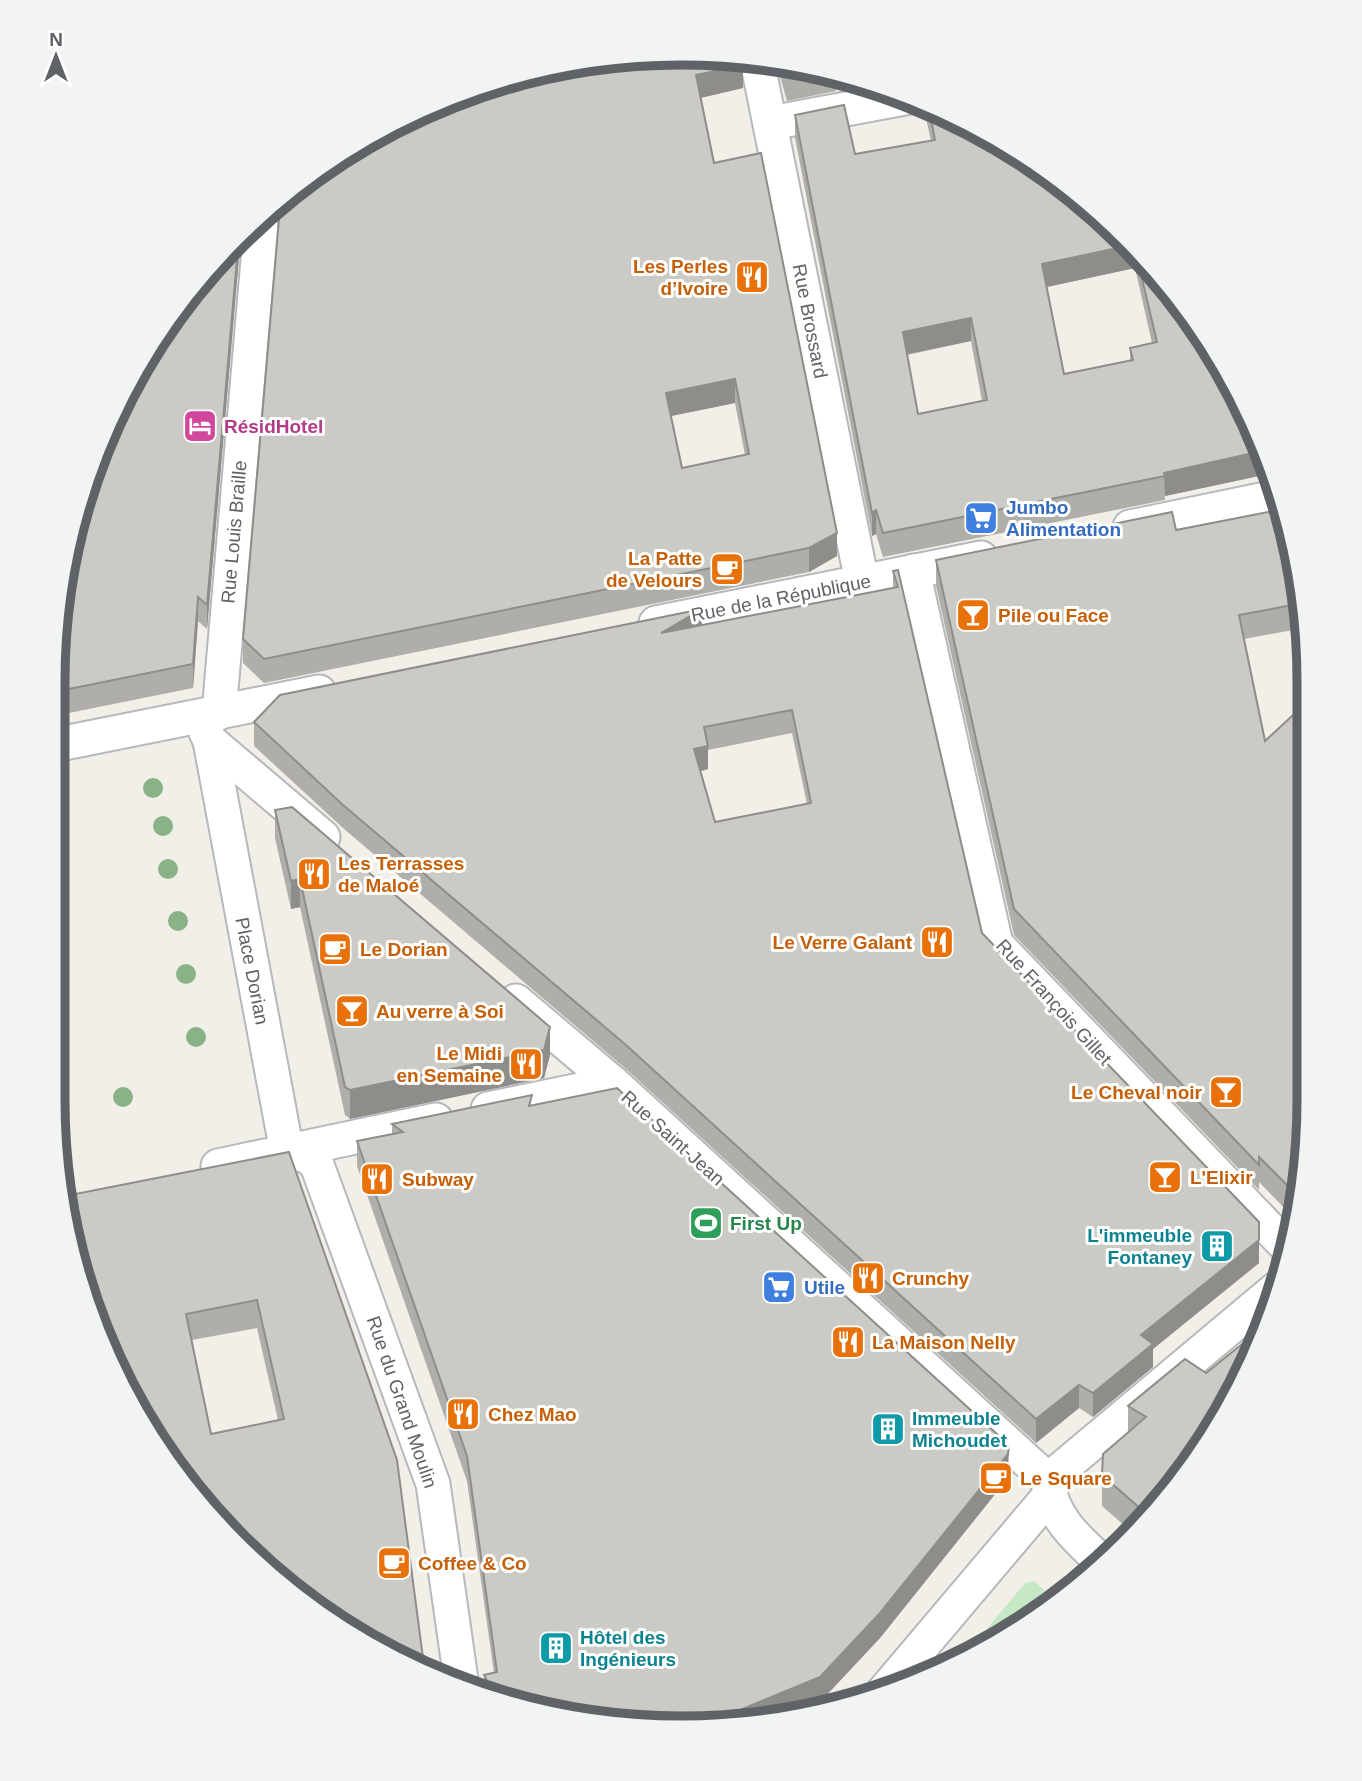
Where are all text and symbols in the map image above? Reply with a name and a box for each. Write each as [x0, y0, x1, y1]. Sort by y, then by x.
north arrow [21, 21, 91, 91]
text: N [49, 29, 63, 50]
place label: Les Perles d’Ivoire [633, 256, 728, 299]
restaurant icon: Les Perles d’Ivoire [733, 258, 771, 296]
street label: Rue Brossard [789, 262, 831, 380]
hotel icon: RésidHotel [181, 407, 219, 445]
place label: RésidHotel [224, 416, 323, 437]
street label: Rue Louis Braille [217, 460, 251, 604]
place label: Jumbo Alimentation [1006, 497, 1121, 540]
supermarket icon: Jumbo Alimentation [962, 499, 1000, 537]
place label: La Patte de Velours [606, 548, 702, 591]
cafe icon: La Patte de Velours [708, 550, 746, 588]
street label: Rue de la République [689, 570, 873, 626]
bar icon: Pile ou Face [954, 596, 992, 634]
place label: Pile ou Face [998, 605, 1109, 626]
place label: Les Terrasses de Maloé [338, 853, 464, 896]
restaurant icon: Les Terrasses de Maloé [295, 855, 333, 893]
street label: Place Dorian [231, 916, 273, 1026]
restaurant icon: Le Verre Galant [918, 923, 956, 961]
cafe icon: Le Dorian [316, 930, 354, 968]
place label: Le Verre Galant [773, 932, 913, 953]
street label: Rue François Gillet [992, 935, 1116, 1070]
place label: Le Dorian [360, 939, 448, 960]
bar icon: Au verre à Soi [333, 992, 371, 1030]
place label: Au verre à Soi [376, 1001, 504, 1022]
place label: Le Midi en Semaine [396, 1043, 502, 1086]
restaurant icon: Le Midi en Semaine [507, 1045, 545, 1083]
bar icon: Le Cheval noir [1207, 1073, 1245, 1111]
place label: Le Cheval noir [1071, 1082, 1203, 1103]
street label: Rue Saint-Jean [617, 1086, 729, 1190]
bar icon: L'Elixir [1146, 1158, 1184, 1196]
restaurant icon: Subway [358, 1160, 396, 1198]
place label: L'Elixir [1190, 1167, 1253, 1188]
place label: Subway [402, 1169, 474, 1190]
sports icon: First Up [687, 1204, 725, 1242]
place label: First Up [730, 1213, 802, 1234]
place label: L'immeuble Fontaney [1087, 1225, 1192, 1268]
building icon: L'immeuble Fontaney [1198, 1227, 1236, 1265]
restaurant icon: Crunchy [849, 1259, 887, 1297]
supermarket icon: Utile [760, 1268, 798, 1306]
place label: Crunchy [892, 1268, 970, 1289]
place label: Utile [804, 1277, 845, 1298]
street label: Rue du Grand Moulin [363, 1313, 441, 1491]
restaurant icon: La Maison Nelly [829, 1323, 867, 1361]
place label: La Maison Nelly [872, 1332, 1016, 1353]
restaurant icon: Chez Mao [444, 1395, 482, 1433]
place label: Chez Mao [488, 1404, 577, 1425]
place label: Immeuble Michoudet [912, 1408, 1008, 1451]
building icon: Immeuble Michoudet [869, 1410, 907, 1448]
cafe icon: Le Square [977, 1459, 1015, 1497]
place label: Le Square [1020, 1468, 1112, 1489]
cafe icon: Coffee & Co [375, 1544, 413, 1582]
place label: Coffee & Co [418, 1553, 527, 1574]
place label: Hôtel des Ingénieurs [580, 1627, 676, 1670]
building icon: Hôtel des Ingénieurs [537, 1629, 575, 1667]

